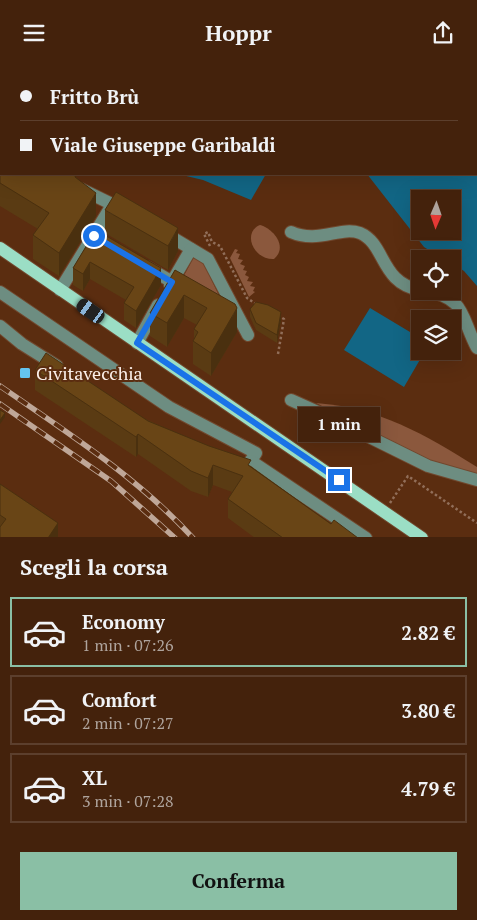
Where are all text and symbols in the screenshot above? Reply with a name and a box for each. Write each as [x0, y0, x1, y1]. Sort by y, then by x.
text: Hoppr [205, 18, 272, 47]
icon: menu [20, 19, 48, 47]
icon: share [429, 19, 457, 47]
text: Fritto Brù [50, 84, 139, 109]
text: Viale Giuseppe Garibaldi [50, 132, 276, 157]
north arrow [411, 190, 461, 240]
map controls [411, 190, 461, 360]
route start [83, 225, 105, 247]
button: locate [411, 250, 461, 300]
car [74, 296, 107, 326]
button: layers [411, 310, 461, 360]
place label: Civitavecchia [36, 361, 143, 385]
marker: Civitavecchia [18, 366, 32, 380]
callout: 1 min [298, 407, 380, 443]
text: 1 min [317, 413, 361, 435]
route end [328, 469, 350, 491]
text: Scegli la corsa [20, 552, 168, 581]
text: Economy [82, 609, 165, 634]
icon: car [22, 610, 67, 655]
text: 2.82 € [401, 620, 455, 645]
text: 1 min · 07:26 [82, 634, 174, 656]
text: Comfort [82, 687, 157, 712]
icon: car [22, 688, 67, 733]
text: 3.80 € [401, 698, 455, 723]
text: 2 min · 07:27 [82, 712, 174, 734]
text: XL [82, 765, 107, 790]
icon: car [22, 766, 67, 811]
text: 4.79 € [401, 776, 455, 801]
text: 3 min · 07:28 [82, 790, 174, 812]
button: Conferma [20, 852, 457, 910]

